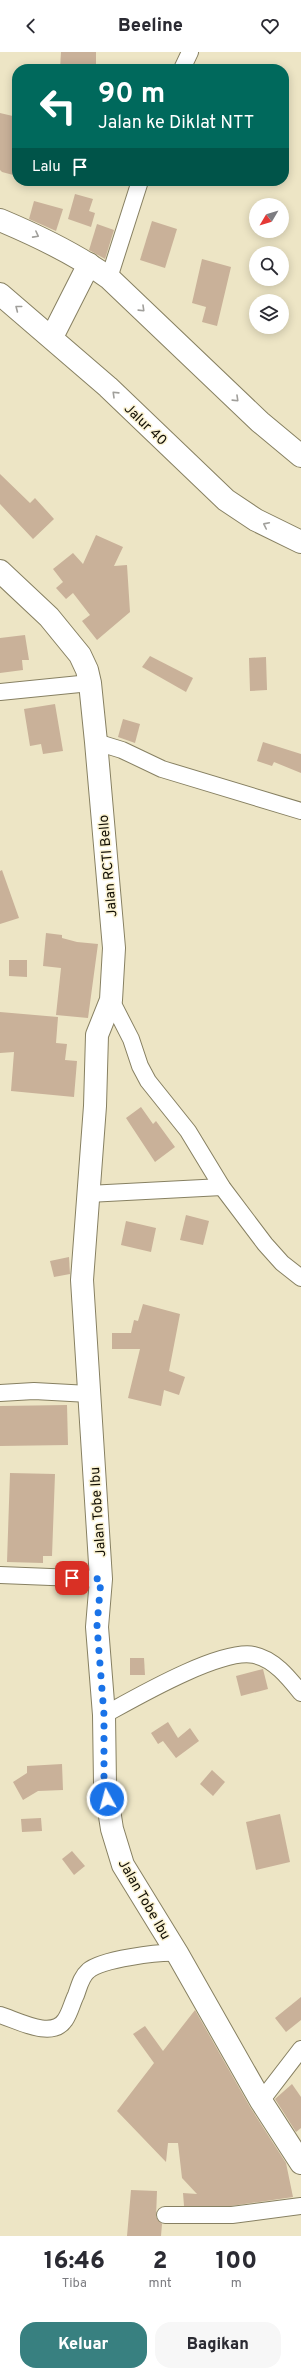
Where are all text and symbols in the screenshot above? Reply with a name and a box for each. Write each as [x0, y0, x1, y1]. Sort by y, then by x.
icon: back [20, 15, 42, 37]
text: Beeline [118, 15, 183, 38]
icon: heart [259, 15, 281, 37]
text: 90 m [98, 77, 165, 113]
icon: left [32, 80, 84, 132]
text: Jalan ke Diklat NTT [98, 112, 254, 135]
icon: arrive [69, 156, 91, 178]
text: Lalu [32, 158, 61, 177]
north arrow [249, 198, 289, 238]
map controls [249, 198, 289, 334]
one-way arrow [32, 231, 39, 238]
button: search [249, 246, 289, 286]
button: layers [249, 294, 289, 334]
one-way arrow [137, 304, 145, 312]
one-way arrow [16, 306, 23, 313]
one-way arrow [112, 391, 120, 399]
one-way arrow [231, 394, 239, 402]
street label: Jalur 40 [120, 401, 170, 450]
one-way arrow [263, 522, 270, 530]
street label: Jalan RCTI Bello [96, 814, 121, 918]
street label: Jalan Tobe Ibu [87, 1466, 110, 1557]
pin [55, 1561, 89, 1595]
icon: arrive [61, 1567, 83, 1589]
position arrow [86, 1778, 128, 1820]
street label: Jalan Tobe Ibu [114, 1856, 174, 1943]
text: 16:46 [44, 2247, 105, 2277]
text: 2 [153, 2247, 167, 2277]
text: 100 [215, 2247, 257, 2277]
text: Tiba [62, 2276, 87, 2292]
text: mnt [149, 2276, 172, 2292]
text: m [231, 2276, 242, 2292]
button: Keluar [20, 2322, 147, 2368]
button: Bagikan [155, 2322, 281, 2368]

